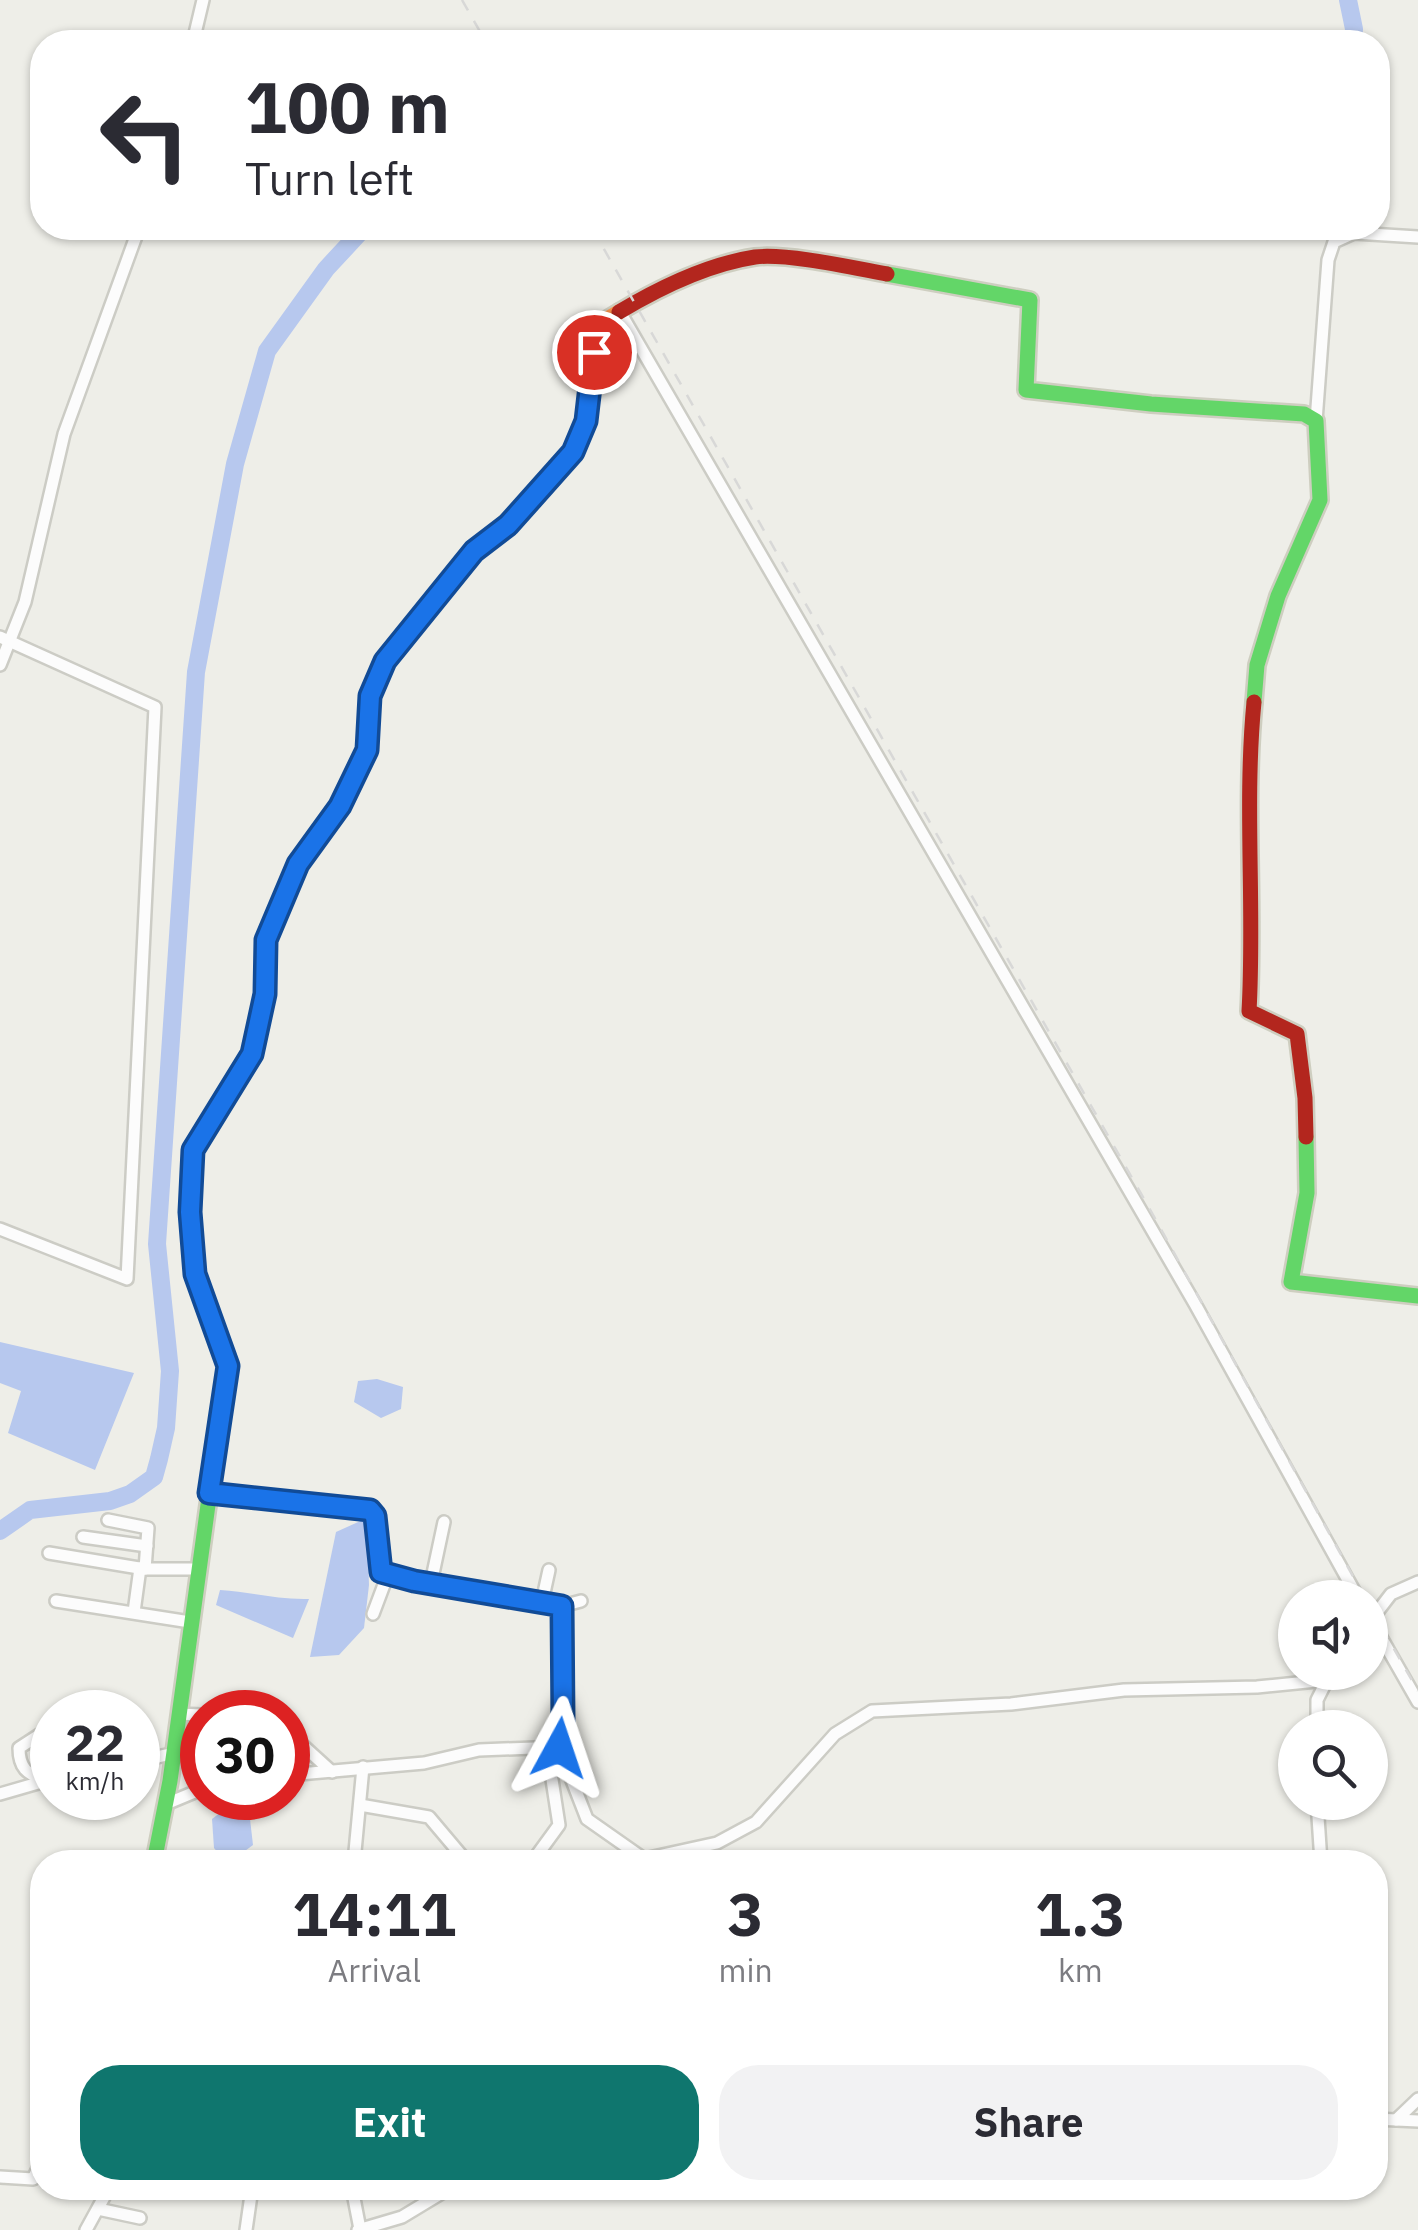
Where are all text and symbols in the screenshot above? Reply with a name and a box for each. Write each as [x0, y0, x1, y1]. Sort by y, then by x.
text: 100 m [245, 61, 450, 152]
icon: left [80, 70, 210, 200]
text: Turn left [245, 149, 414, 207]
pin [552, 310, 637, 395]
icon: arrive [567, 325, 622, 380]
map controls [1278, 1580, 1388, 1820]
button: sound [1278, 1580, 1388, 1690]
speed limit sign: 30 [180, 1690, 310, 1820]
position arrow [507, 1696, 611, 1800]
text: 22 [65, 1710, 125, 1775]
button: search [1278, 1710, 1388, 1820]
text: km/h [66, 1764, 124, 1797]
text: 14:11 [292, 1874, 456, 1953]
text: 3 [728, 1874, 764, 1953]
text: 1.3 [1035, 1874, 1126, 1953]
text: Arrival [328, 1949, 421, 1991]
text: min [719, 1949, 773, 1991]
text: km [1058, 1949, 1103, 1991]
button: Exit [80, 2065, 699, 2180]
button: Share [719, 2065, 1338, 2180]

